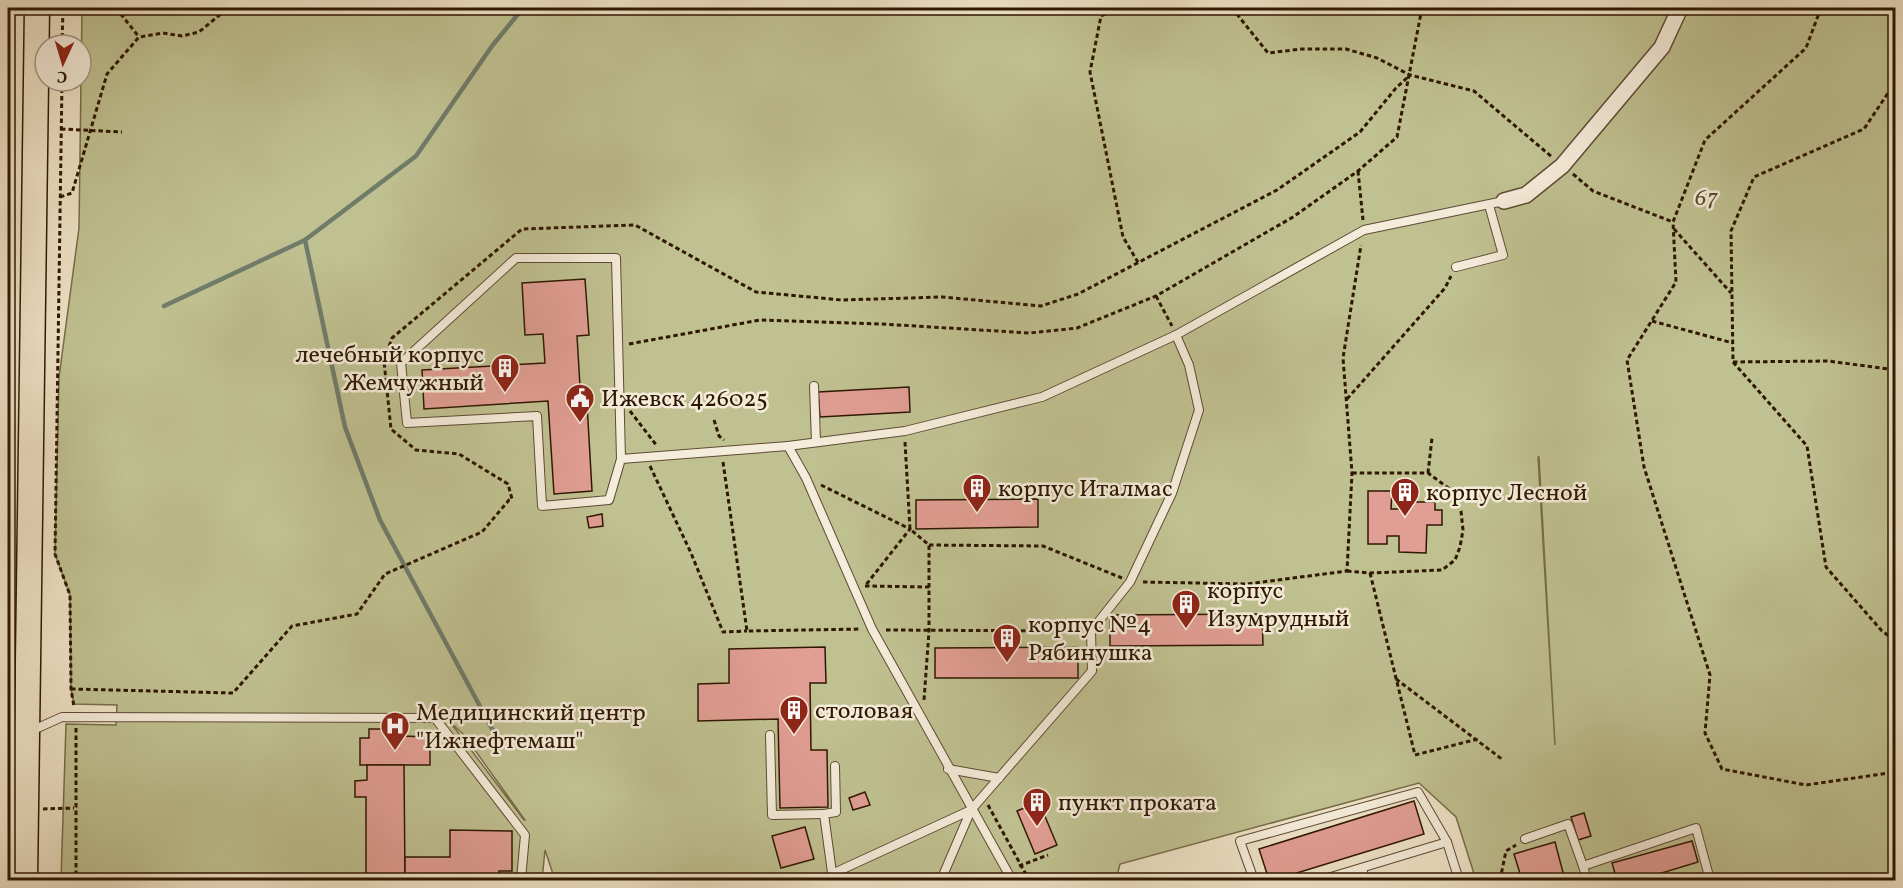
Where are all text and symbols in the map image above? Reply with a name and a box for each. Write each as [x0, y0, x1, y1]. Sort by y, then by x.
north arrow [33, 33, 93, 93]
text: С [56, 65, 68, 87]
park label: 67 [1694, 182, 1719, 216]
place label: лечебный корпус Жемчужный [295, 339, 484, 401]
building icon: лечебный корпус Жемчужный [489, 352, 521, 394]
public building icon: Ижевск 426025 [564, 382, 596, 424]
place label: Ижевск 426025 [601, 383, 768, 417]
building icon: корпус Италмас [961, 472, 993, 514]
place label: корпус Италмас [998, 473, 1173, 507]
building icon: корпус Лесной [1389, 476, 1421, 518]
place label: корпус Лесной [1426, 477, 1587, 511]
place label: корпус Изумрудный [1207, 575, 1349, 637]
building icon: корпус Изумрудный [1170, 588, 1202, 630]
place label: корпус №4 Рябинушка [1028, 609, 1153, 671]
building icon: корпус №4 Рябинушка [991, 622, 1023, 664]
building icon: столовая [778, 694, 810, 736]
place label: столовая [815, 695, 913, 729]
place label: Медицинский центр "Ижнефтемаш" [416, 697, 646, 759]
hospital icon: Медицинский центр "Ижнефтемаш" [379, 710, 411, 752]
building icon: пункт проката [1021, 786, 1053, 828]
place label: пункт проката [1058, 787, 1217, 821]

